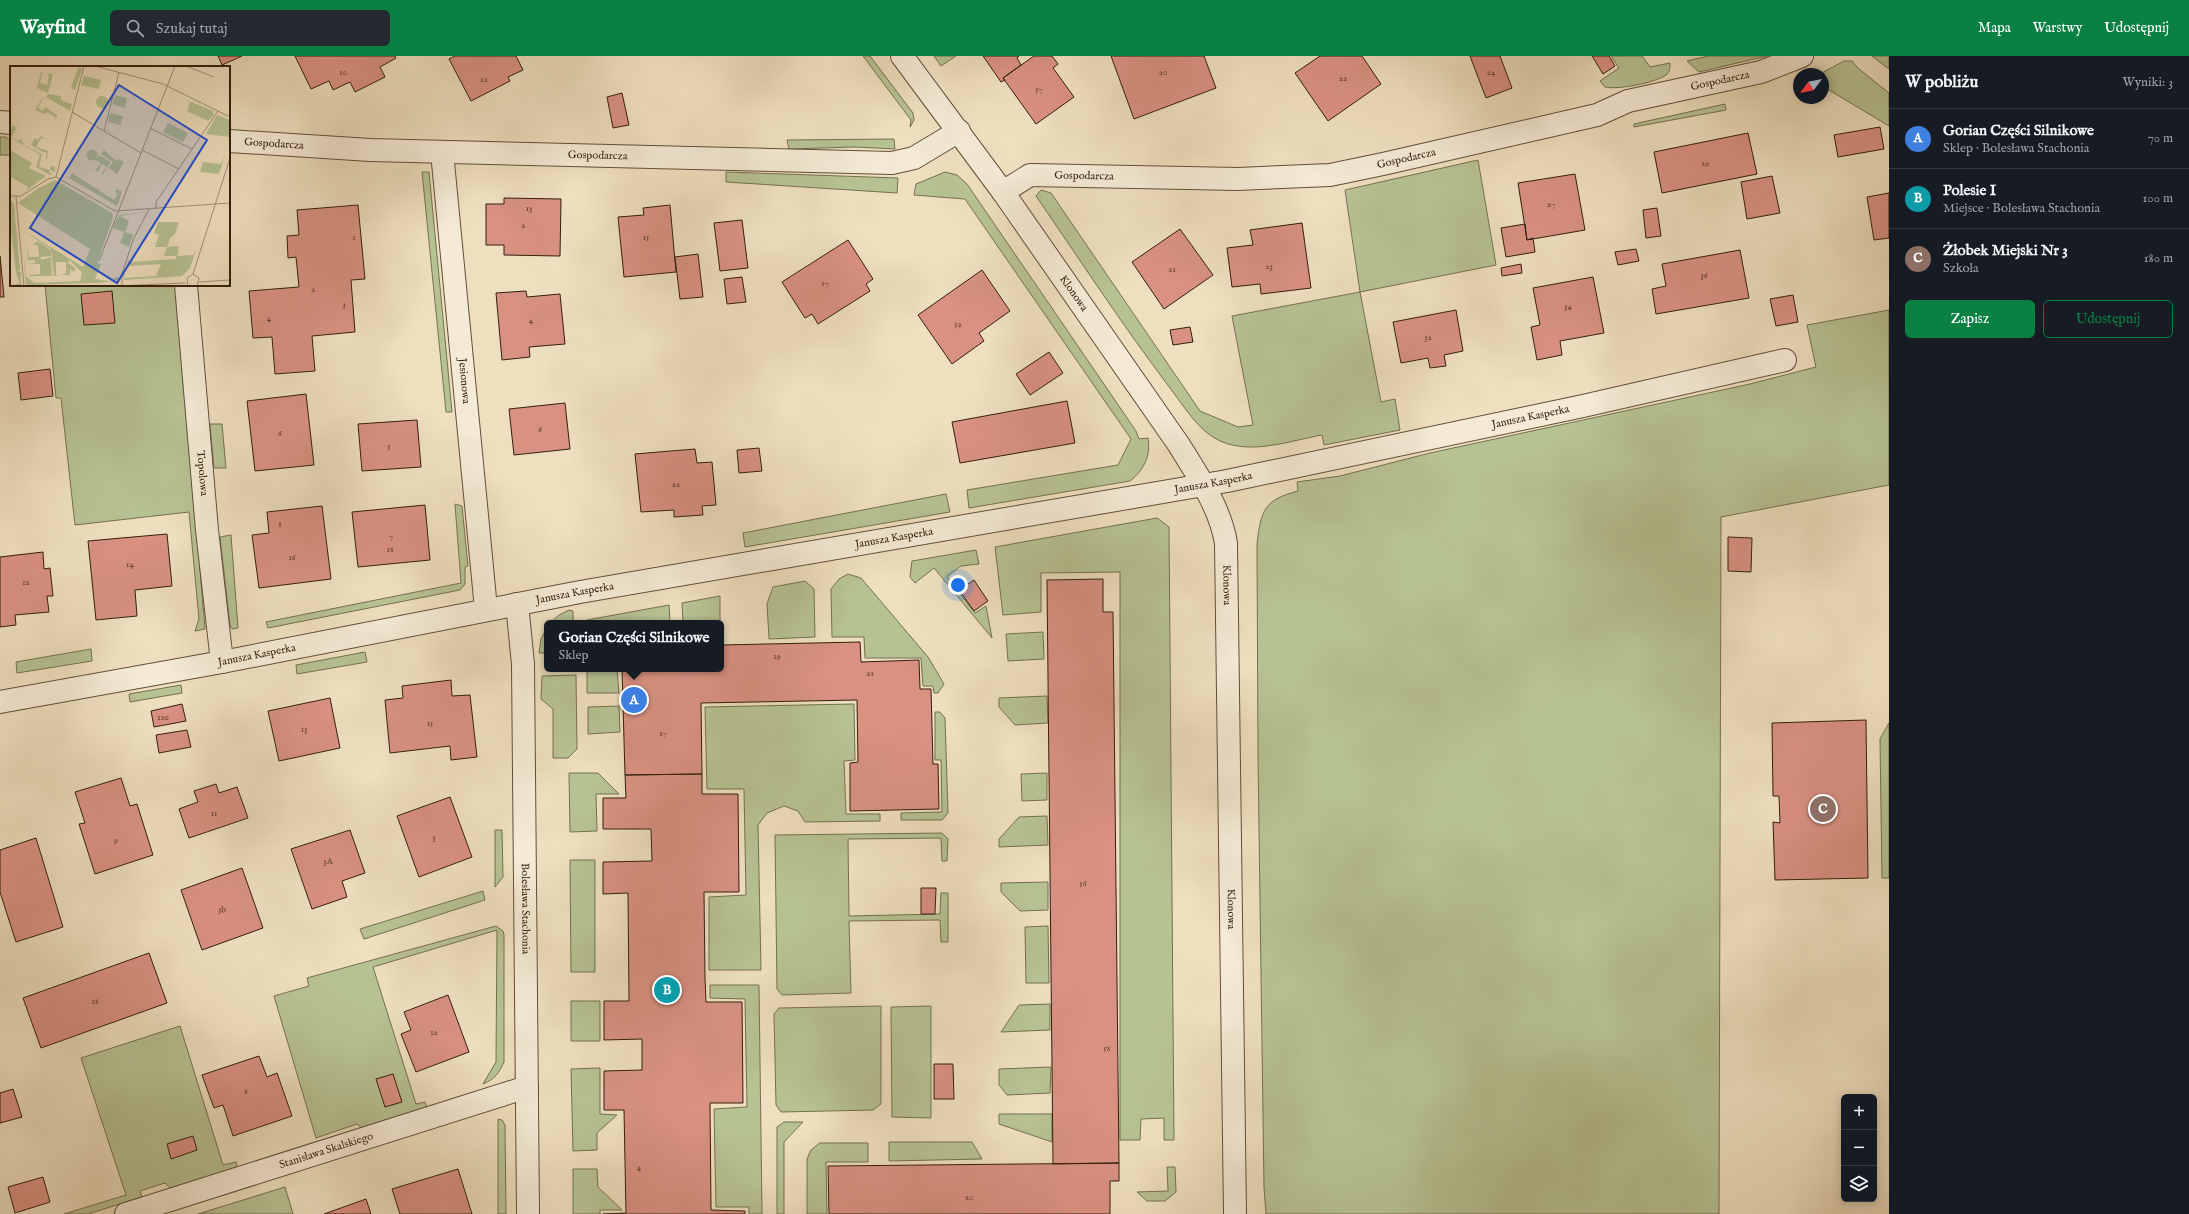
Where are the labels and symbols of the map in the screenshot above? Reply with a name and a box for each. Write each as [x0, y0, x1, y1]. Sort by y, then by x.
inset map [10, 66, 230, 286]
house number: 10 [339, 67, 347, 78]
house number: 20 [1159, 67, 1167, 78]
house number: 24 [1487, 67, 1496, 78]
street label: Gospodarcza [1689, 68, 1751, 94]
north arrow [1793, 68, 1829, 104]
house number: 22 [1339, 73, 1347, 84]
house number: 12 [480, 74, 488, 85]
house number: 57 [1035, 84, 1043, 95]
street label: Gospodarcza [244, 135, 304, 153]
street label: Gospodarcza [1376, 145, 1437, 172]
street label: Gospodarcza [568, 148, 628, 163]
house number: 29 [1701, 158, 1709, 169]
street label: Gospodarcza [1054, 168, 1114, 184]
house number: 27 [1547, 199, 1555, 210]
house number: 13 [526, 203, 532, 214]
house number: 2 [521, 220, 525, 231]
house number: 1 [352, 232, 356, 243]
house number: 15 [643, 232, 650, 243]
house number: 23 [1265, 261, 1273, 272]
house number: 21 [1168, 264, 1176, 275]
house number: 36 [1700, 270, 1708, 281]
street label: Klonowa [1056, 273, 1091, 314]
house number: 17 [821, 278, 829, 289]
house number: 2 [311, 284, 315, 295]
house number: 3 [342, 299, 346, 310]
house number: 34 [1564, 301, 1572, 312]
house number: 4 [267, 313, 272, 324]
house number: 4 [529, 315, 534, 326]
house number: 52 [954, 319, 962, 330]
house number: 32 [1424, 332, 1432, 343]
street label: Jesionowa [455, 356, 473, 405]
street label: Janusza Kasperka [1489, 402, 1571, 432]
house number: 6 [538, 424, 542, 435]
house number: 6 [278, 428, 282, 439]
house number: 5 [387, 441, 391, 452]
street label: Topolowa [193, 450, 211, 497]
street label: Janusza Kasperka [1171, 469, 1254, 497]
house number: 22 [672, 479, 680, 490]
house number: 8 [278, 519, 282, 530]
street label: Janusza Kasperka [852, 525, 934, 552]
house number: 7 [389, 531, 393, 542]
house number: 18 [387, 544, 394, 555]
house number: 16 [288, 552, 296, 563]
house number: 14 [126, 559, 134, 570]
street label: Klonowa [1219, 565, 1234, 606]
your location [948, 575, 968, 595]
house number: 12 [22, 577, 30, 588]
street label: Janusza Kasperka [533, 579, 615, 608]
street label: Janusza Kasperka [215, 641, 297, 670]
house number: 19 [773, 651, 781, 662]
house number: 21 [866, 668, 874, 679]
pin: A [621, 685, 647, 715]
house number: 12e [157, 712, 169, 723]
house number: 15 [427, 718, 434, 729]
house number: 13 [301, 724, 307, 735]
house number: 17 [659, 728, 667, 739]
pin: C [1810, 794, 1836, 824]
house number: 11 [211, 808, 217, 819]
house number: 3 [432, 832, 436, 843]
house number: 9 [113, 835, 118, 846]
house number: 3A [323, 856, 334, 867]
street label: Bolesława Stachonia [518, 863, 533, 955]
house number: 56 [1079, 878, 1087, 889]
street label: Klonowa [1224, 889, 1238, 930]
house number: 3b [218, 904, 226, 915]
pin: B [654, 975, 680, 1005]
house number: 18 [92, 996, 99, 1007]
house number: 12 [430, 1027, 438, 1038]
house number: 58 [1104, 1043, 1111, 1054]
house number: 8 [244, 1086, 248, 1097]
street label: Stanisława Skalskiego [277, 1129, 375, 1172]
house number: 4 [637, 1162, 642, 1173]
house number: 20 [965, 1192, 973, 1203]

